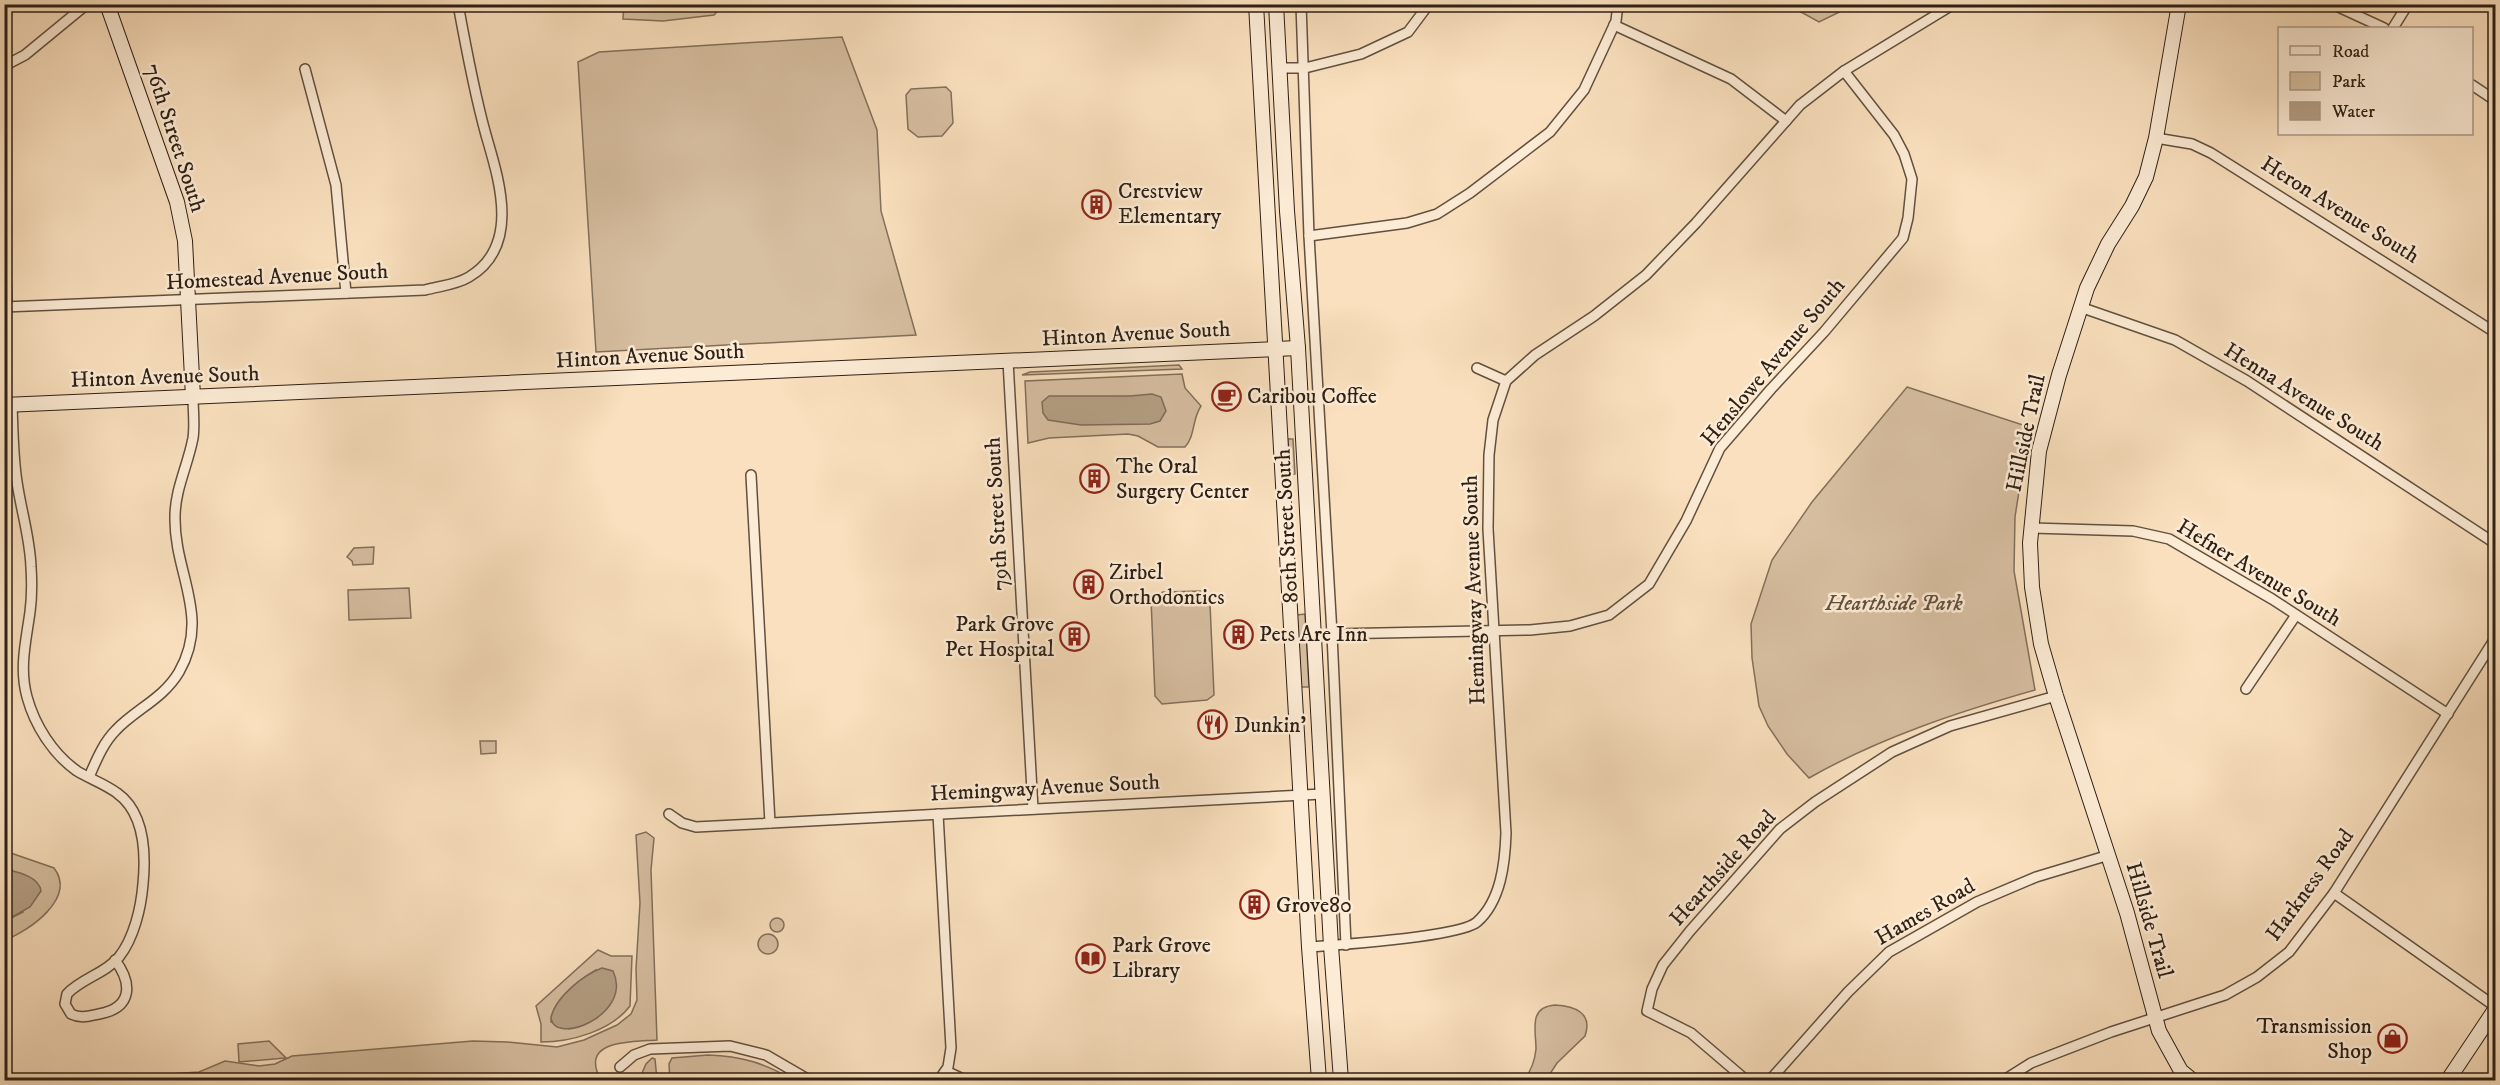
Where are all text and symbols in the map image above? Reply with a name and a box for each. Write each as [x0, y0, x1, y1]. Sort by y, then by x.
legend [2278, 27, 2473, 135]
text: Road [2332, 41, 2369, 63]
street label: 76th Street South [138, 60, 212, 216]
text: Park [2332, 71, 2366, 93]
text: Water [2331, 101, 2375, 123]
street label: Heron Avenue South [2256, 150, 2425, 270]
place label: Crestview Elementary [1118, 178, 1222, 230]
building icon: Crestview Elementary [1081, 188, 1113, 220]
street label: Homestead Avenue South [165, 258, 389, 296]
street label: Henslowe Avenue South [1695, 272, 1851, 451]
street label: Hinton Avenue South [1041, 316, 1232, 352]
street label: Henna Avenue South [2219, 337, 2390, 457]
street label: Hinton Avenue South [555, 338, 746, 374]
street label: Hinton Avenue South [70, 360, 260, 394]
street label: Hillside Trail [2000, 371, 2052, 494]
cafe icon: Caribou Coffee [1210, 380, 1242, 412]
place label: Caribou Coffee [1247, 383, 1377, 410]
street label: 79th Street South [979, 436, 1015, 592]
street label: 80th Street South [1269, 448, 1305, 604]
place label: The Oral Surgery Center [1116, 453, 1250, 505]
building icon: The Oral Surgery Center [1079, 463, 1111, 495]
street label: Hemingway Avenue South [1456, 474, 1492, 705]
street label: Hefner Avenue South [2172, 513, 2347, 633]
place label: Zirbel Orthodontics [1109, 559, 1225, 611]
building icon: Zirbel Orthodontics [1072, 569, 1104, 601]
park label: Hearthside Park [1824, 590, 1964, 617]
place label: Park Grove Pet Hospital [945, 611, 1054, 663]
building icon: Pets Are Inn [1222, 618, 1254, 650]
building icon: Park Grove Pet Hospital [1059, 621, 1091, 653]
place label: Pets Are Inn [1259, 621, 1368, 648]
restaurant icon: Dunkin' [1197, 709, 1229, 741]
place label: Dunkin' [1234, 712, 1306, 739]
street label: Hemingway Avenue South [929, 768, 1161, 808]
street label: Hearthside Road [1664, 804, 1782, 932]
street label: Harkness Road [2260, 824, 2360, 946]
street label: Hillside Trail [2120, 859, 2179, 981]
street label: Hames Road [1870, 873, 1980, 951]
building icon: Grove80 [1239, 889, 1271, 921]
place label: Grove80 [1276, 892, 1352, 919]
place label: Park Grove Library [1112, 932, 1211, 984]
library icon: Park Grove Library [1075, 942, 1107, 974]
place label: Transmission Shop [2256, 1013, 2373, 1065]
shop icon: Transmission Shop [2377, 1023, 2409, 1055]

